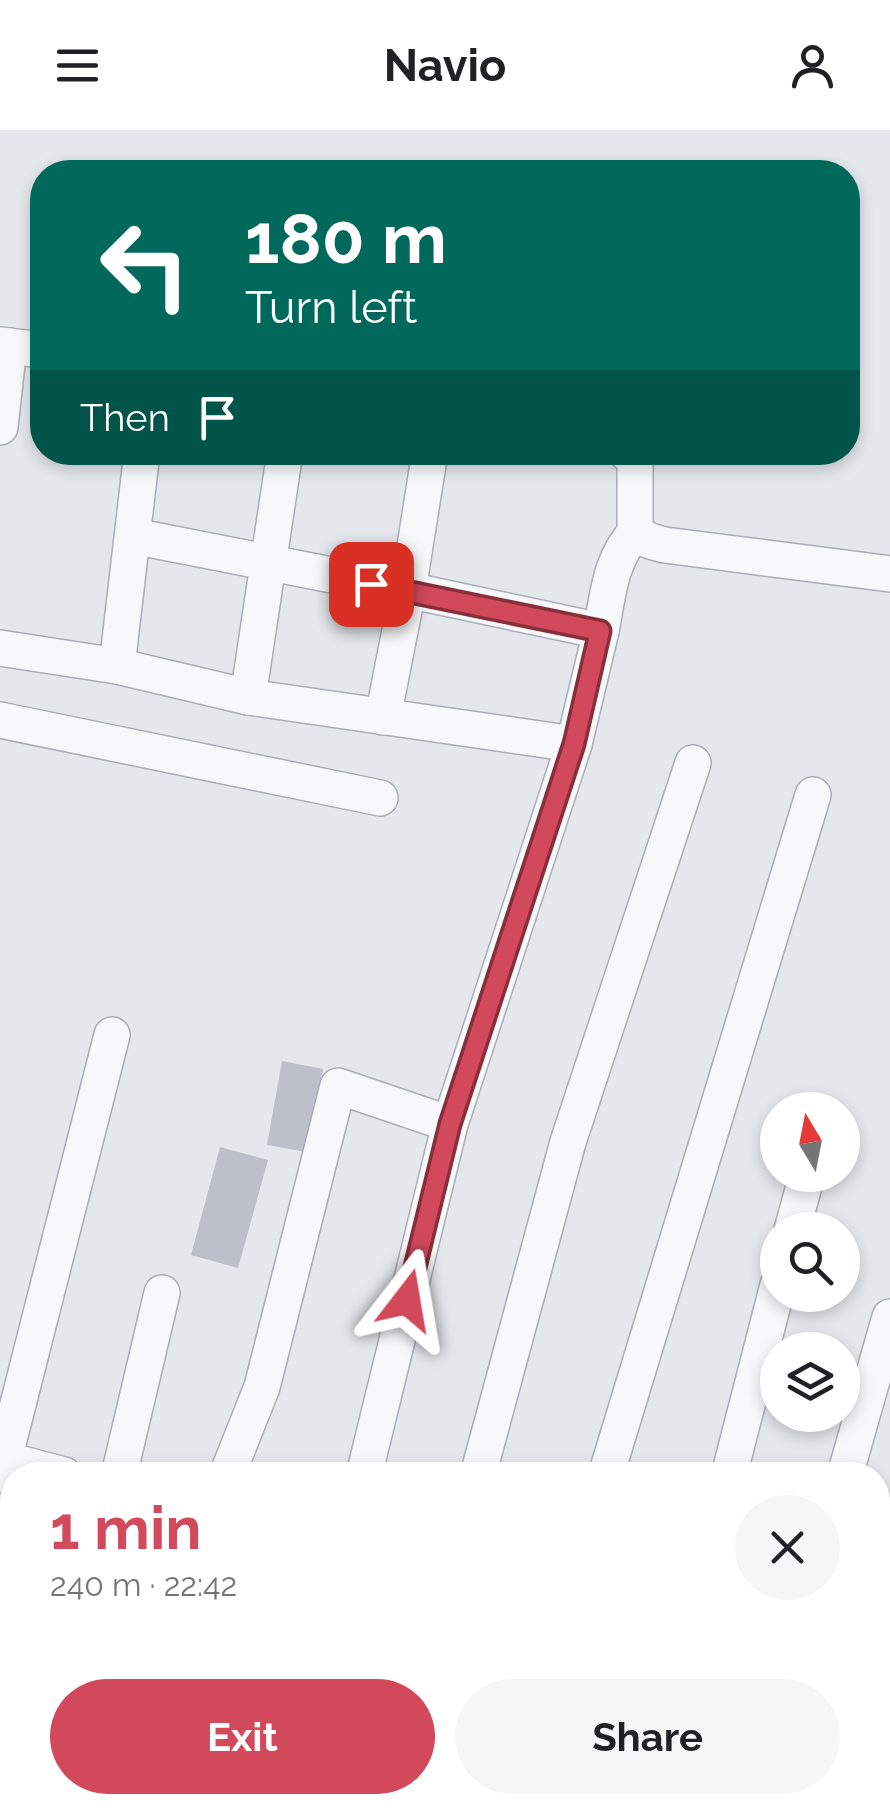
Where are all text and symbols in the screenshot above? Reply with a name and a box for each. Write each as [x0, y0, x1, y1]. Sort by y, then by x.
icon: menu [50, 38, 105, 93]
icon: person [785, 38, 840, 93]
text: Navio [384, 39, 506, 92]
text: 180 m [245, 197, 447, 279]
icon: left [80, 200, 210, 330]
text: Turn left [245, 281, 417, 334]
icon: arrive [190, 390, 245, 445]
text: Then [80, 395, 170, 440]
pin [329, 542, 414, 627]
icon: arrive [344, 557, 399, 612]
north arrow [760, 1092, 860, 1192]
map controls [760, 1092, 860, 1432]
button: search [760, 1212, 860, 1312]
position arrow [355, 1248, 459, 1352]
button: layers [760, 1332, 860, 1432]
text: 1 min [50, 1493, 201, 1563]
button: close [735, 1495, 840, 1600]
text: 240 m · 22:42 [50, 1566, 237, 1603]
button: Exit [50, 1679, 435, 1794]
button: Share [455, 1679, 840, 1794]

